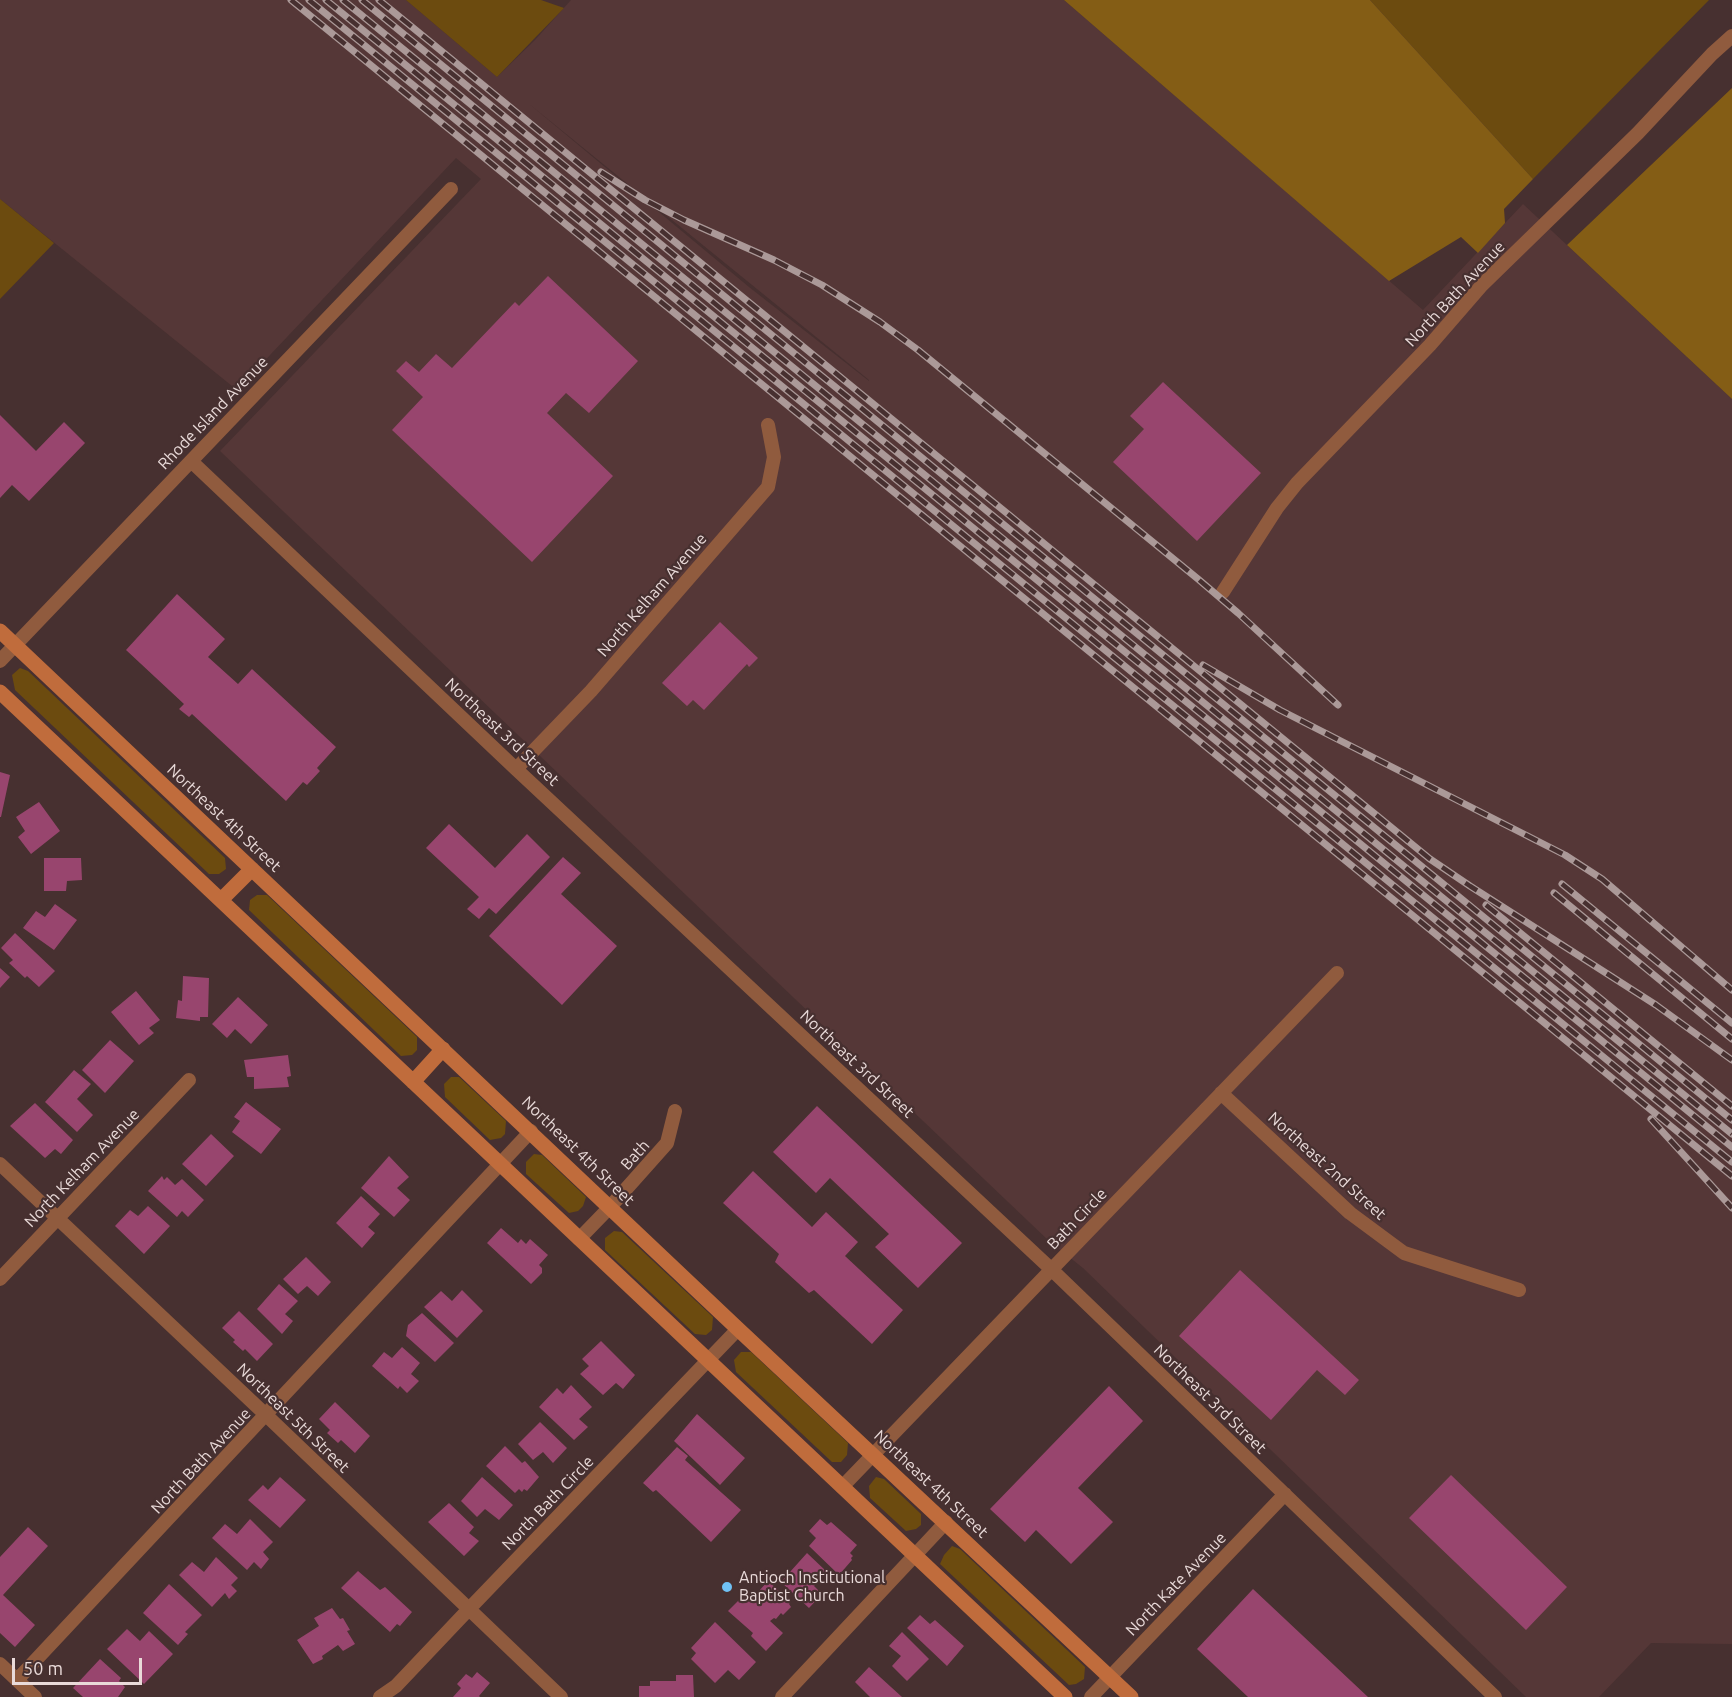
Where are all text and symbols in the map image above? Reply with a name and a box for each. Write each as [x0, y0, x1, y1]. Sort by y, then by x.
street label: North Bath Avenue [1401, 237, 1509, 351]
street label: Rhode Island Avenue [154, 352, 272, 474]
street label: North Kelham Avenue [593, 529, 711, 661]
street label: Northeast 3rd Street [441, 674, 563, 790]
street label: Northeast 4th Street [163, 760, 285, 876]
street label: Northeast 3rd Street [796, 1006, 918, 1122]
street label: Northeast 4th Street [518, 1092, 638, 1210]
street label: North Kelham Avenue [20, 1105, 144, 1231]
street label: Northeast 2nd Street [1264, 1108, 1390, 1224]
street label: Bath [617, 1136, 653, 1174]
street label: Bath Circle [1043, 1184, 1111, 1254]
street label: Northeast 3rd Street [1150, 1340, 1270, 1458]
street label: Northeast 5th Street [233, 1359, 353, 1477]
street label: North Bath Avenue [147, 1404, 255, 1518]
street label: Northeast 4th Street [870, 1426, 992, 1542]
street label: North Bath Circle [498, 1452, 598, 1554]
street label: North Kate Avenue [1122, 1528, 1230, 1640]
place label: Antioch Institutional Baptist Church [739, 1568, 885, 1606]
marker: Antioch Institutional Baptist Church [720, 1580, 734, 1594]
scale bar [15, 1646, 146, 1684]
text: 50 m [23, 1658, 63, 1678]

